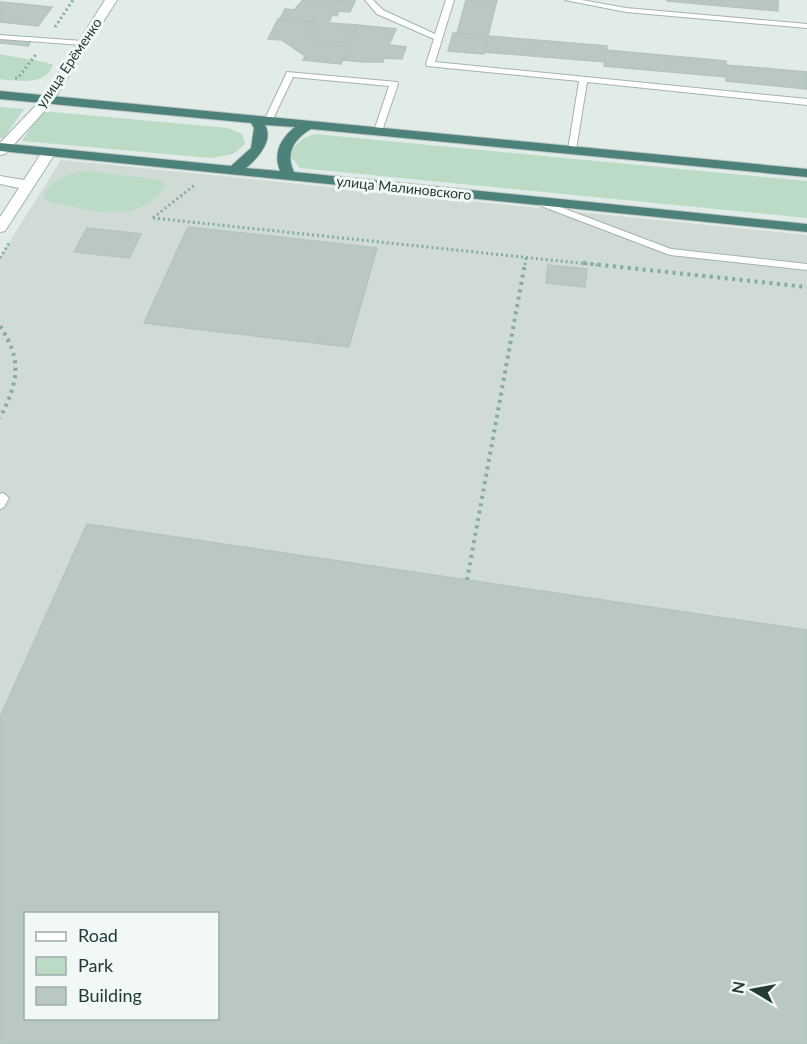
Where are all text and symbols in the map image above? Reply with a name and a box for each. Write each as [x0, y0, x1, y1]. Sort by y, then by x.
street label: улица Ерёменко [32, 14, 105, 111]
street label: улица Малиновского [336, 172, 472, 203]
legend [24, 912, 219, 1020]
text: Road [78, 924, 118, 946]
text: Park [78, 954, 114, 976]
north arrow [723, 960, 783, 1020]
text: N [727, 980, 748, 995]
text: Building [78, 984, 142, 1006]

